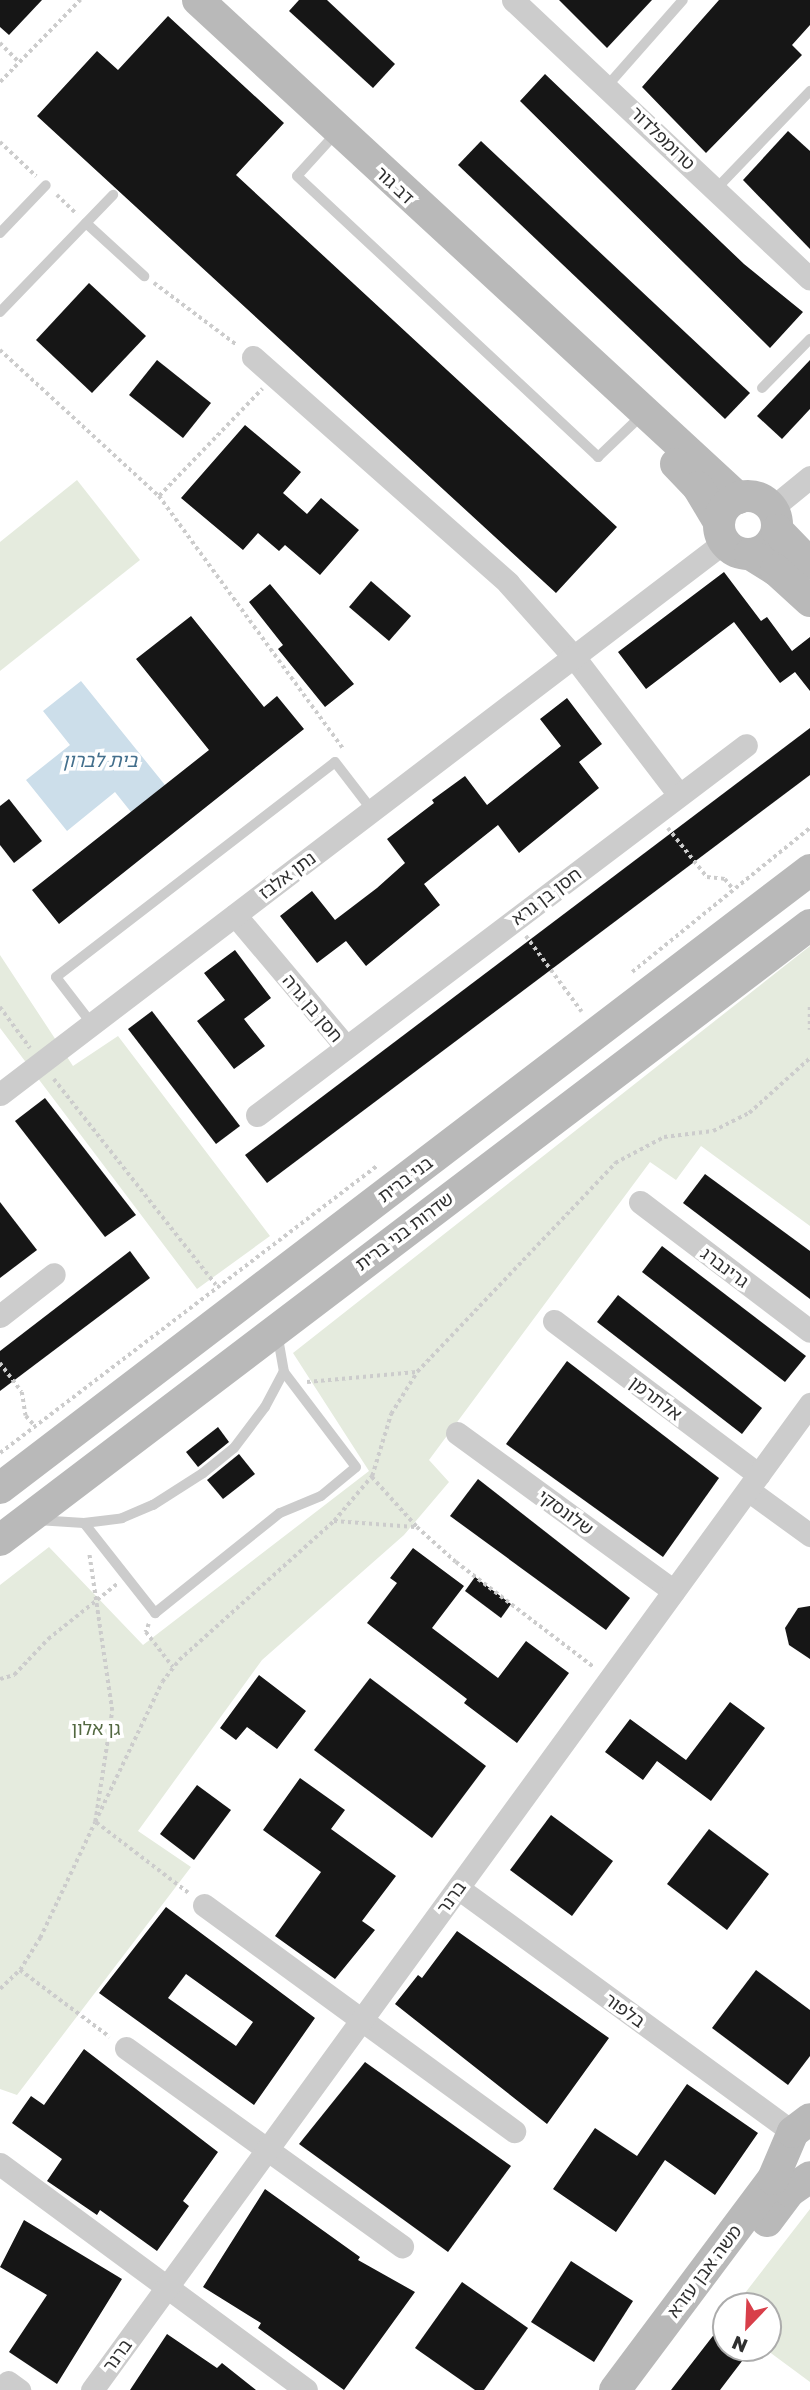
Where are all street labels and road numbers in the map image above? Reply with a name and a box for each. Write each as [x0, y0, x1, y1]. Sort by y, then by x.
street label: טרומפלדור [626, 102, 700, 174]
street label: דב גור [371, 162, 419, 208]
street label: נתן אלבז [254, 847, 320, 903]
street label: חסן בן גרא [507, 863, 585, 929]
street label: חסן בן גרה [278, 970, 348, 1046]
street label: בני ברית [373, 1151, 437, 1207]
street label: שדרות בני ברית [351, 1187, 457, 1275]
street label: גרינברג [697, 1242, 753, 1292]
street label: אלתרמן [626, 1371, 686, 1425]
street label: שלונסקי [534, 1485, 598, 1539]
street label: ברנר [432, 1876, 470, 1918]
street label: בלפור [601, 1988, 649, 2032]
street label: משה אבן עזרא [662, 2220, 746, 2322]
street label: ברנר [98, 2334, 136, 2376]

